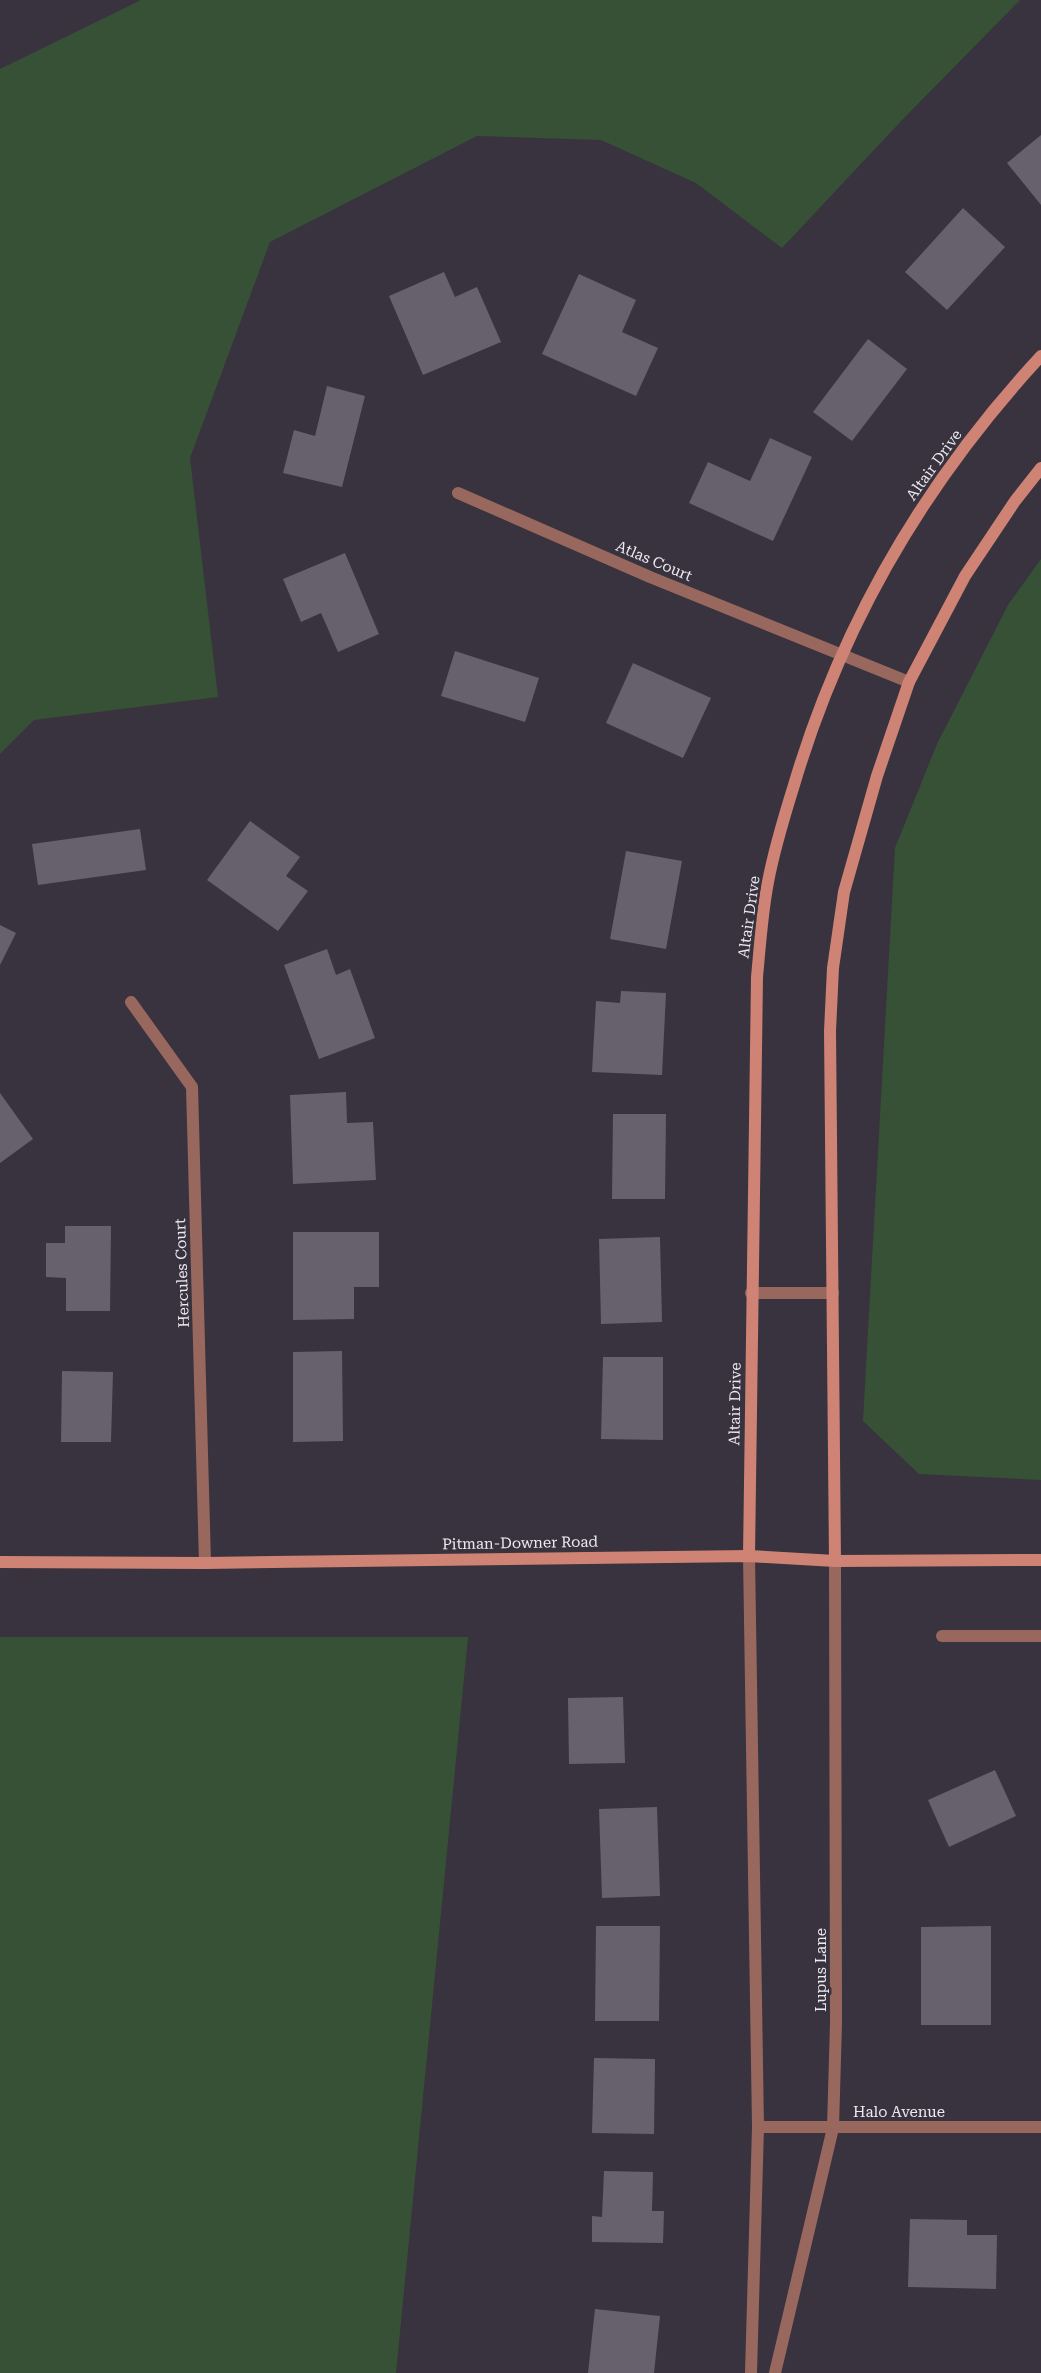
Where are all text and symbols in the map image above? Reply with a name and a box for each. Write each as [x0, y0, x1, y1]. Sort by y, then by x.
street label: Altair Drive [902, 426, 966, 504]
street label: Atlas Court [613, 537, 695, 585]
street label: Altair Drive [734, 875, 764, 959]
street label: Hercules Court [171, 1218, 193, 1328]
street label: Altair Drive [725, 1362, 745, 1446]
street label: Pitman-Downer Road [442, 1533, 598, 1553]
street label: Lupus Lane [812, 1928, 830, 2012]
street label: Halo Avenue [853, 2103, 945, 2121]

